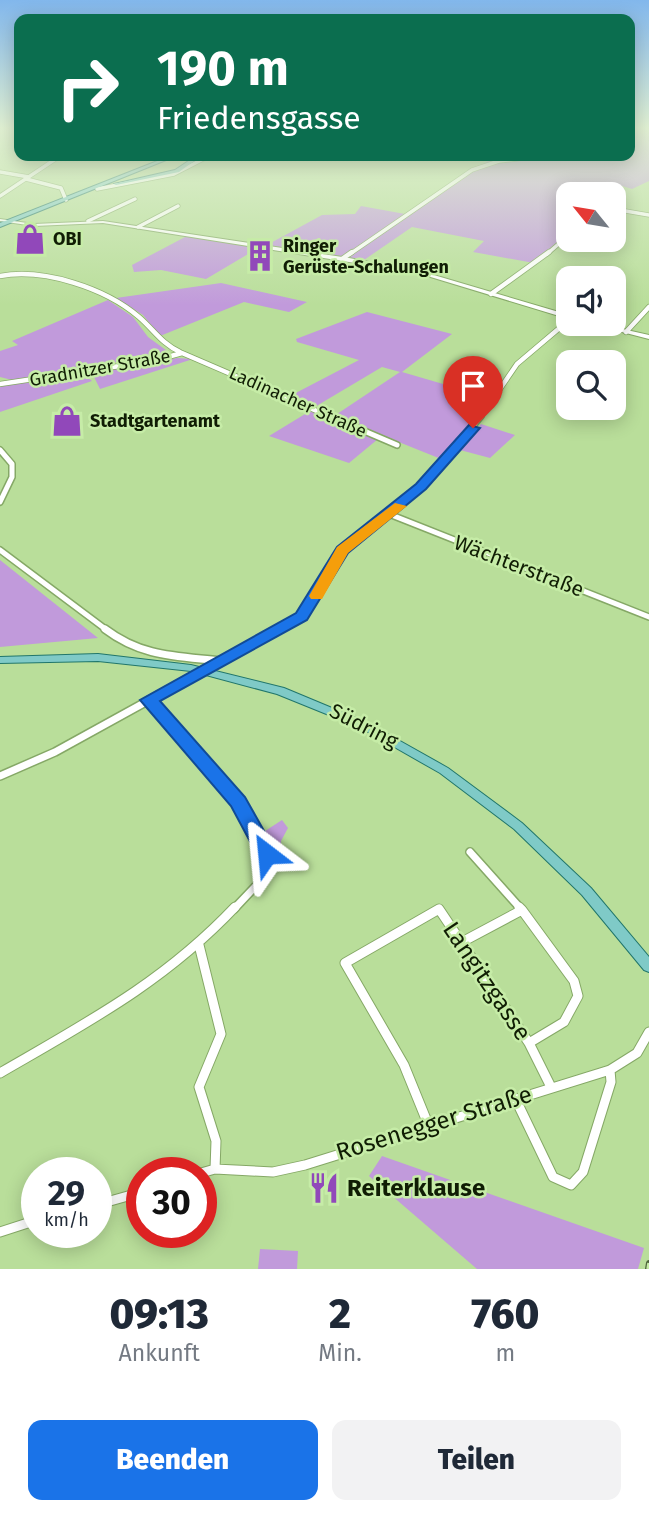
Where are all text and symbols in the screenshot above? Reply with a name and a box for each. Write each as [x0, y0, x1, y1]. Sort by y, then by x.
text: 190 m [157, 39, 289, 98]
icon: right [42, 42, 133, 133]
text: Friedensgasse [157, 99, 361, 137]
north arrow [556, 182, 626, 252]
map controls [556, 182, 626, 420]
shop icon: OBI [13, 222, 47, 256]
place label: OBI [53, 228, 82, 250]
place label: Ringer Gerüste-Schalungen [283, 235, 449, 278]
building icon: Ringer Gerüste-Schalungen [243, 239, 277, 273]
button: sound [556, 266, 626, 336]
street label: Gradnitzer Straße [28, 345, 172, 391]
button: search [556, 350, 626, 420]
pin [443, 356, 503, 428]
street label: Ladinacher Straße [226, 362, 370, 442]
icon: arrive [454, 367, 492, 405]
shop icon: Stadtgartenamt [50, 404, 84, 438]
place label: Stadtgartenamt [90, 410, 221, 432]
street label: Wächterstraße [450, 529, 588, 603]
street label: Südring [325, 698, 403, 754]
position arrow [230, 817, 304, 891]
street label: Langitzgasse [437, 916, 537, 1046]
street label: Rosenegger Straße [333, 1080, 535, 1166]
speed limit sign: 30 [126, 1157, 217, 1248]
restaurant icon: Reiterklause [307, 1171, 341, 1205]
text: 29 [48, 1172, 85, 1214]
place label: Reiterklause [347, 1174, 485, 1202]
text: km/h [44, 1209, 89, 1231]
text: 09:13 [110, 1289, 209, 1339]
text: 2 [329, 1289, 351, 1339]
text: 760 [471, 1289, 539, 1339]
text: Ankunft [119, 1339, 200, 1367]
text: Min. [318, 1339, 362, 1367]
text: m [495, 1339, 515, 1367]
button: Beenden [28, 1420, 318, 1500]
button: Teilen [332, 1420, 621, 1500]

